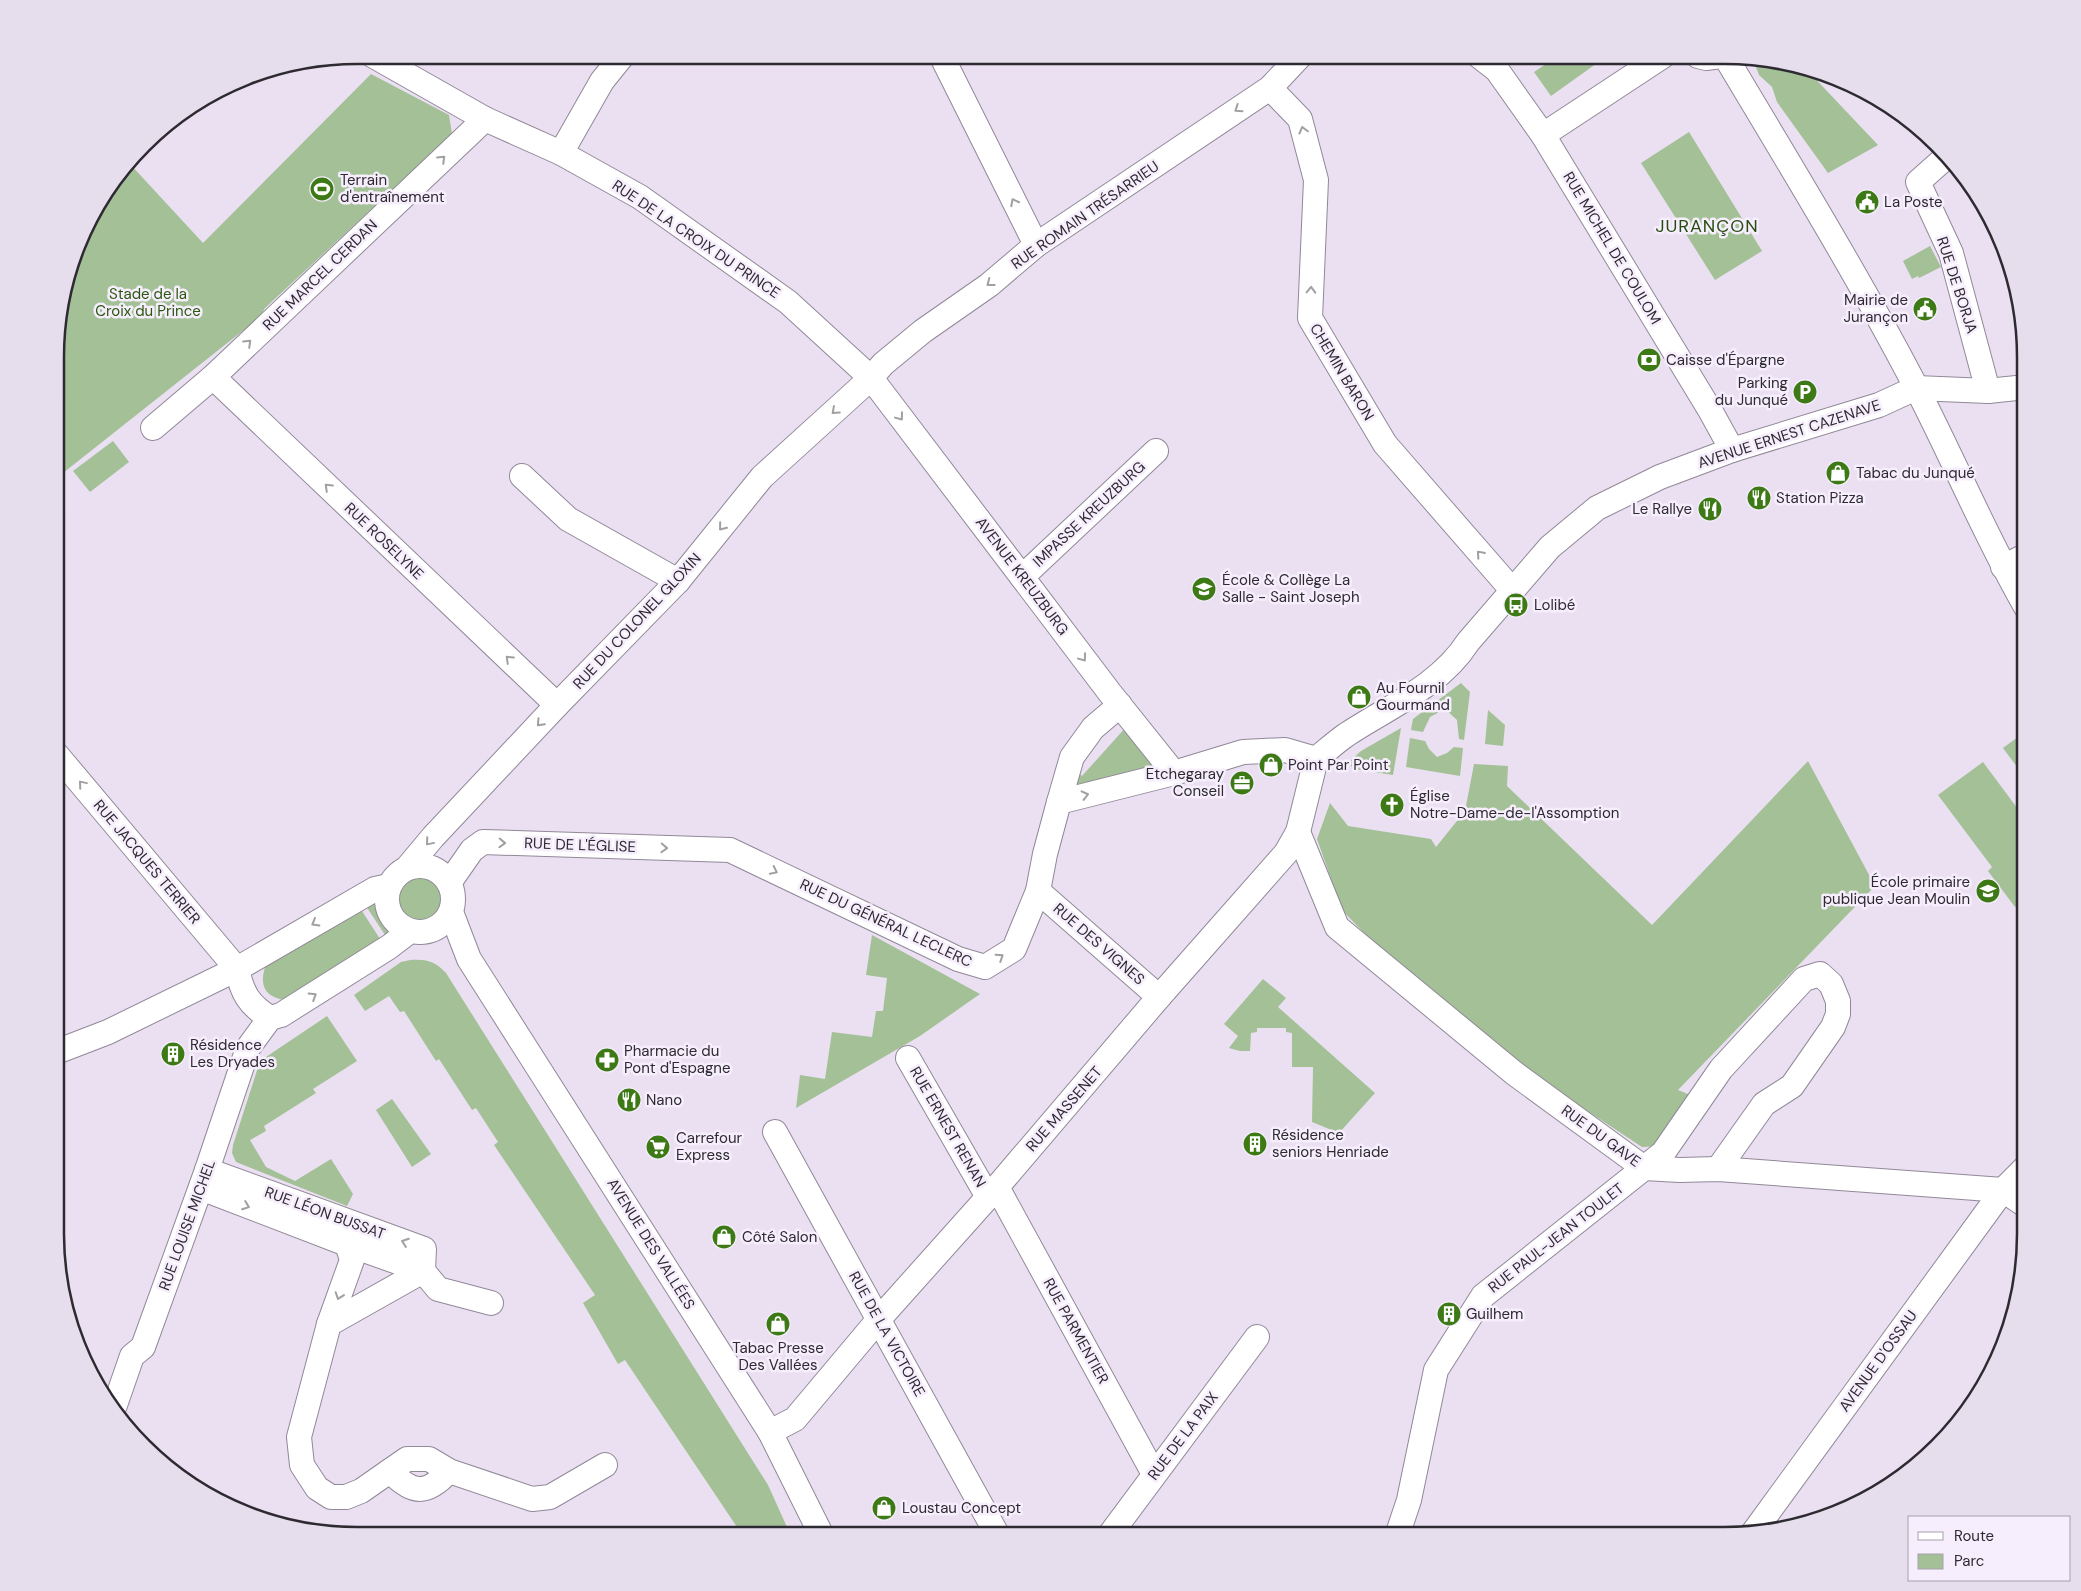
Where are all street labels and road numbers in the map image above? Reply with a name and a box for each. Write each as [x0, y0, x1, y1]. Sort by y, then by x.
street label: RUE ROMAIN TRÉSARRIEU [1007, 156, 1163, 274]
street label: RUE MICHEL DE COULOM [1558, 168, 1666, 328]
street label: RUE DE LA CROIX DU PRINCE [608, 175, 784, 303]
street label: RUE MARCEL CERDAN [258, 215, 382, 335]
street label: RUE DE BORJA [1932, 234, 1982, 336]
street label: CHEMIN BARON [1305, 320, 1379, 424]
street label: AVENUE ERNEST CAZENAVE [1695, 395, 1883, 473]
street label: IMPASSE KREUZBURG [1029, 457, 1149, 571]
street label: RUE ROSELYNE [340, 498, 428, 584]
street label: AVENUE KREUZBURG [971, 513, 1073, 639]
street label: RUE DU COLONEL GLOXIN [569, 549, 705, 693]
street label: RUE JACQUES TERRIER [89, 796, 205, 928]
street label: RUE DE L'ÉGLISE [524, 833, 636, 857]
street label: RUE DU GÉNÉRAL LECLERC [797, 874, 976, 972]
street label: RUE DES VIGNES [1049, 899, 1149, 990]
street label: RUE MASSENET [1021, 1062, 1107, 1156]
street label: RUE ERNEST RENAN [905, 1063, 991, 1191]
street label: RUE DU GAVE [1557, 1100, 1645, 1172]
street label: RUE LOUISE MICHEL [154, 1157, 220, 1293]
street label: AVENUE DES VALLÉES [602, 1175, 700, 1314]
street label: RUE PAUL-JEAN TOULET [1484, 1179, 1628, 1297]
street label: RUE LÉON BUSSAT [262, 1182, 388, 1244]
street label: RUE DE LA VICTOIRE [844, 1268, 930, 1400]
street label: RUE PARMENTIER [1039, 1274, 1113, 1388]
street label: AVENUE D'OSSAU [1834, 1306, 1922, 1416]
street label: RUE DE LA PAIX [1143, 1388, 1223, 1484]

